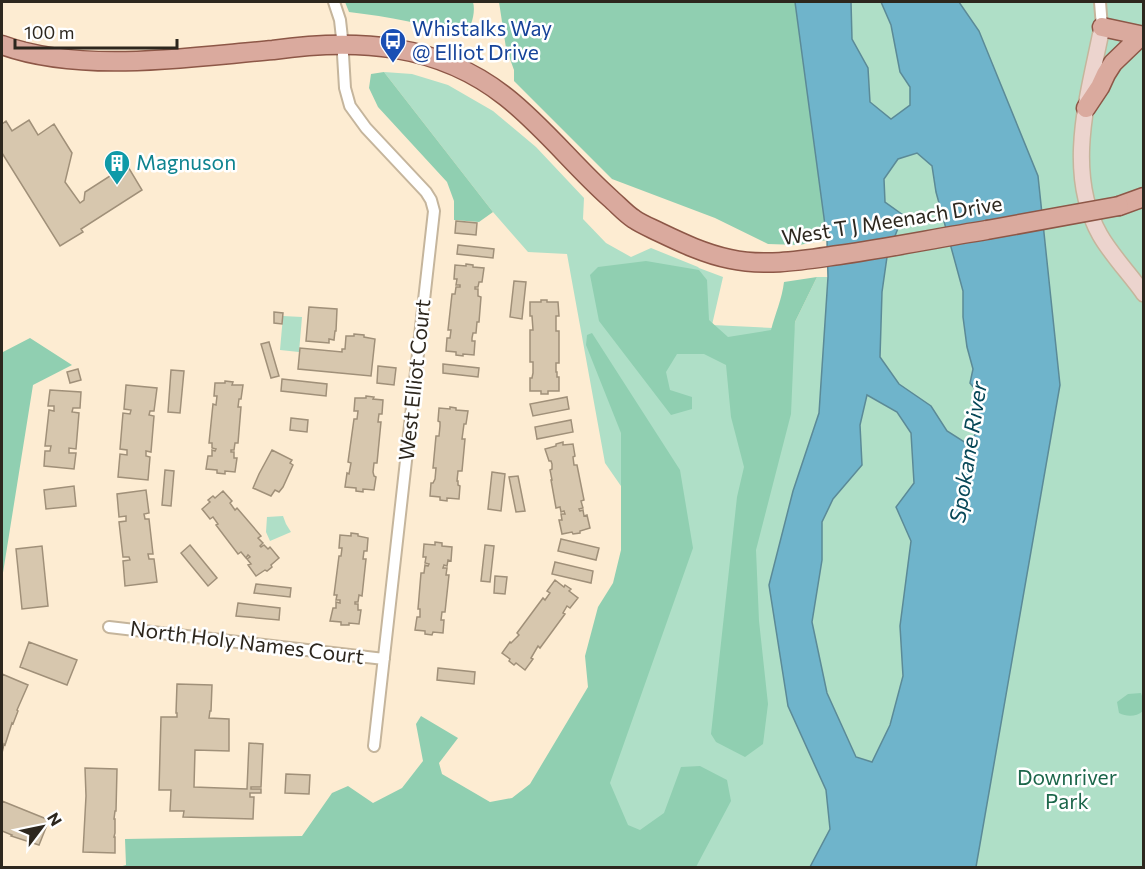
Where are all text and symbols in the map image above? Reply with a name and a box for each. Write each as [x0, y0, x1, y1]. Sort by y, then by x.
scale bar [15, 12, 177, 50]
place label: Whistalks Way @ Elliot Drive [412, 15, 552, 64]
text: 100 m [24, 21, 74, 43]
bus stop icon: Whistalks Way @ Elliot Drive [378, 26, 408, 64]
building icon: Magnuson [102, 148, 132, 186]
place label: Magnuson [136, 149, 236, 174]
street label: West T J Meenach Drive [780, 190, 1004, 249]
street label: West Elliot Court [393, 298, 434, 462]
water label: Spokane River [943, 378, 992, 525]
street label: North Holy Names Court [129, 615, 366, 668]
park label: Downriver Park [1017, 764, 1117, 813]
north arrow [12, 797, 72, 857]
text: N [44, 809, 66, 829]

